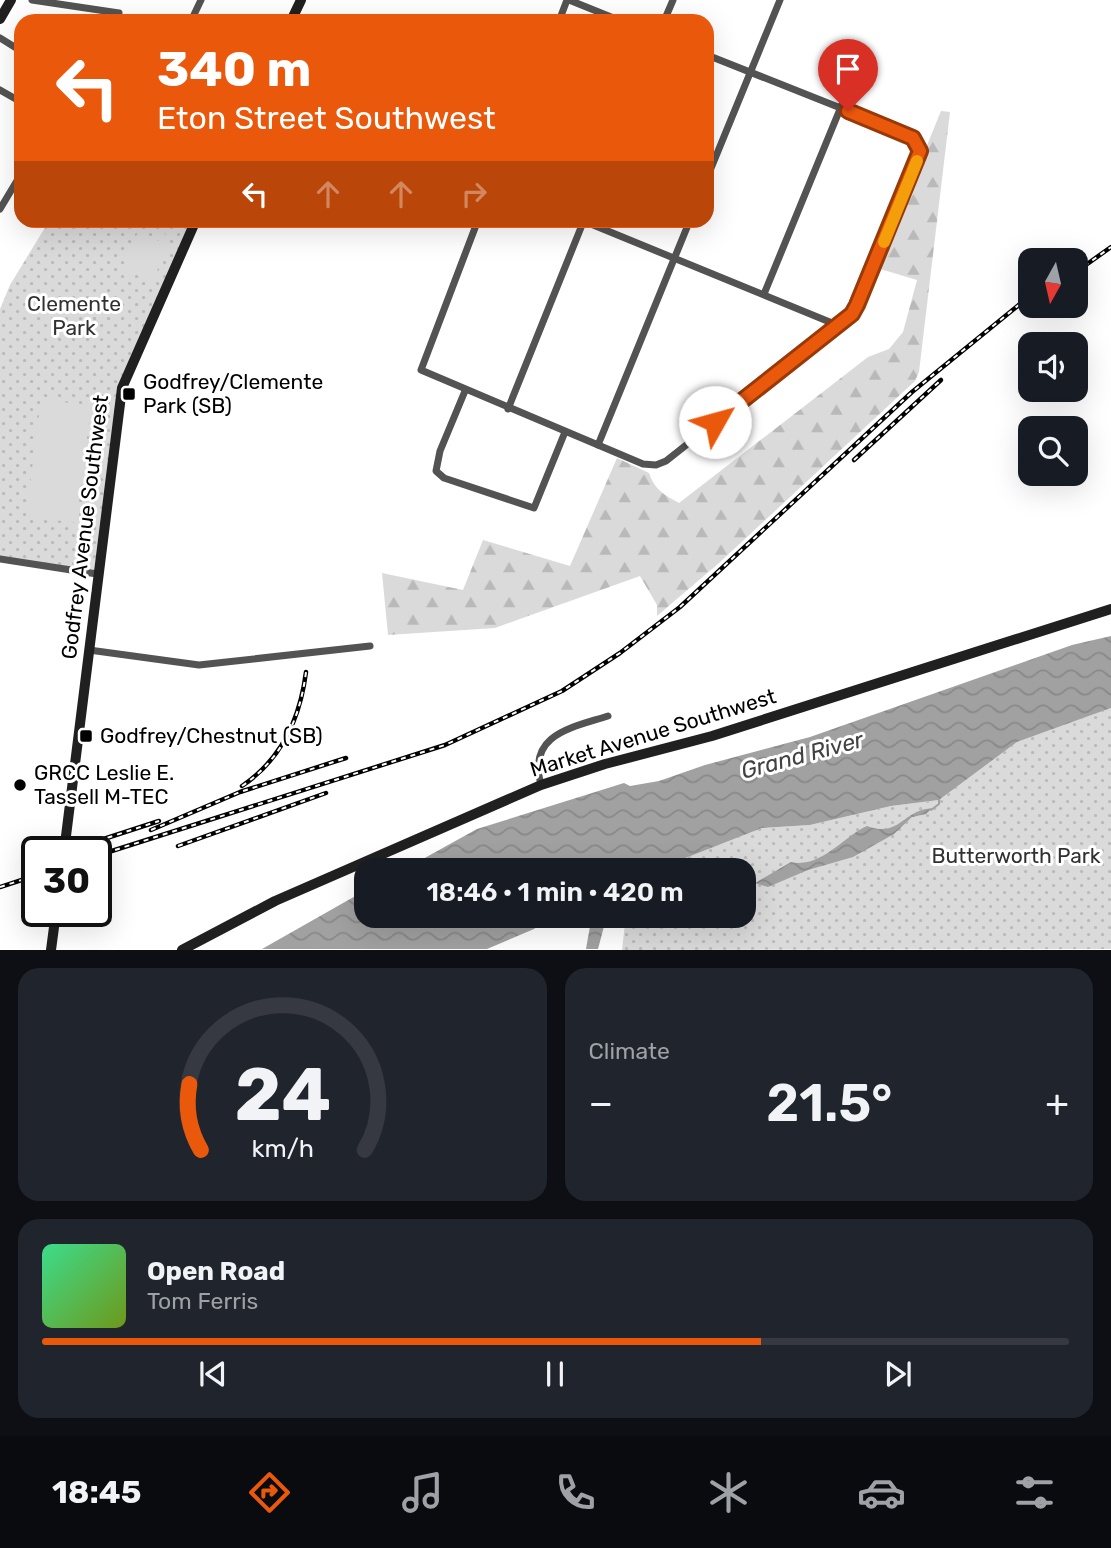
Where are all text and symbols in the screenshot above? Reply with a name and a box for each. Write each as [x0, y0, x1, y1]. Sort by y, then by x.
pin [818, 39, 878, 111]
text: 340 m [157, 40, 311, 98]
icon: left [42, 42, 133, 133]
icon: arrive [829, 50, 867, 88]
text: Eton Street Southwest [157, 99, 496, 137]
icon: left [236, 175, 274, 213]
icon: ahead [309, 175, 347, 213]
icon: ahead [382, 175, 420, 213]
icon: right [455, 175, 493, 213]
north arrow [1018, 248, 1088, 318]
map controls [1018, 248, 1088, 486]
park label: Clemente Park [27, 291, 121, 340]
button: sound [1018, 332, 1088, 402]
place label: Godfrey/Clemente Park (SB) [143, 369, 323, 418]
position arrow [678, 385, 752, 459]
marker: Godfrey/Clemente Park (SB) [121, 386, 137, 402]
street label: Godfrey Avenue Southwest [56, 393, 113, 661]
button: search [1018, 416, 1088, 486]
street label: Market Avenue Southwest [527, 683, 779, 782]
place label: Godfrey/Chestnut (SB) [100, 723, 323, 748]
water label: Grand River [738, 725, 868, 785]
marker: Godfrey/Chestnut (SB) [78, 728, 94, 744]
place label: GRCC Leslie E. Tassell M-TEC [34, 760, 174, 809]
marker: GRCC Leslie E. Tassell M-TEC [12, 777, 28, 793]
speed limit sign: 30 [21, 836, 112, 927]
park label: Butterworth Park [931, 843, 1101, 868]
text: 18:46 · 1 min · 420 m [426, 877, 684, 908]
text: Climate [589, 1037, 670, 1065]
text: 24 [234, 1053, 331, 1139]
text: 21.5° [766, 1072, 892, 1134]
text: − [589, 1080, 613, 1126]
text: + [1045, 1080, 1069, 1126]
text: km/h [251, 1134, 313, 1163]
text: Open Road [147, 1256, 285, 1287]
text: Tom Ferris [147, 1287, 258, 1315]
icon: previous [194, 1355, 232, 1393]
icon: pause [536, 1355, 574, 1393]
icon: next [879, 1355, 917, 1393]
icon: directions [245, 1468, 294, 1517]
icon: music [398, 1468, 447, 1517]
icon: phone [551, 1468, 600, 1517]
icon: climate [704, 1468, 753, 1517]
icon: car [857, 1468, 906, 1517]
icon: filters [1010, 1468, 1059, 1517]
text: 18:45 [52, 1473, 141, 1511]

